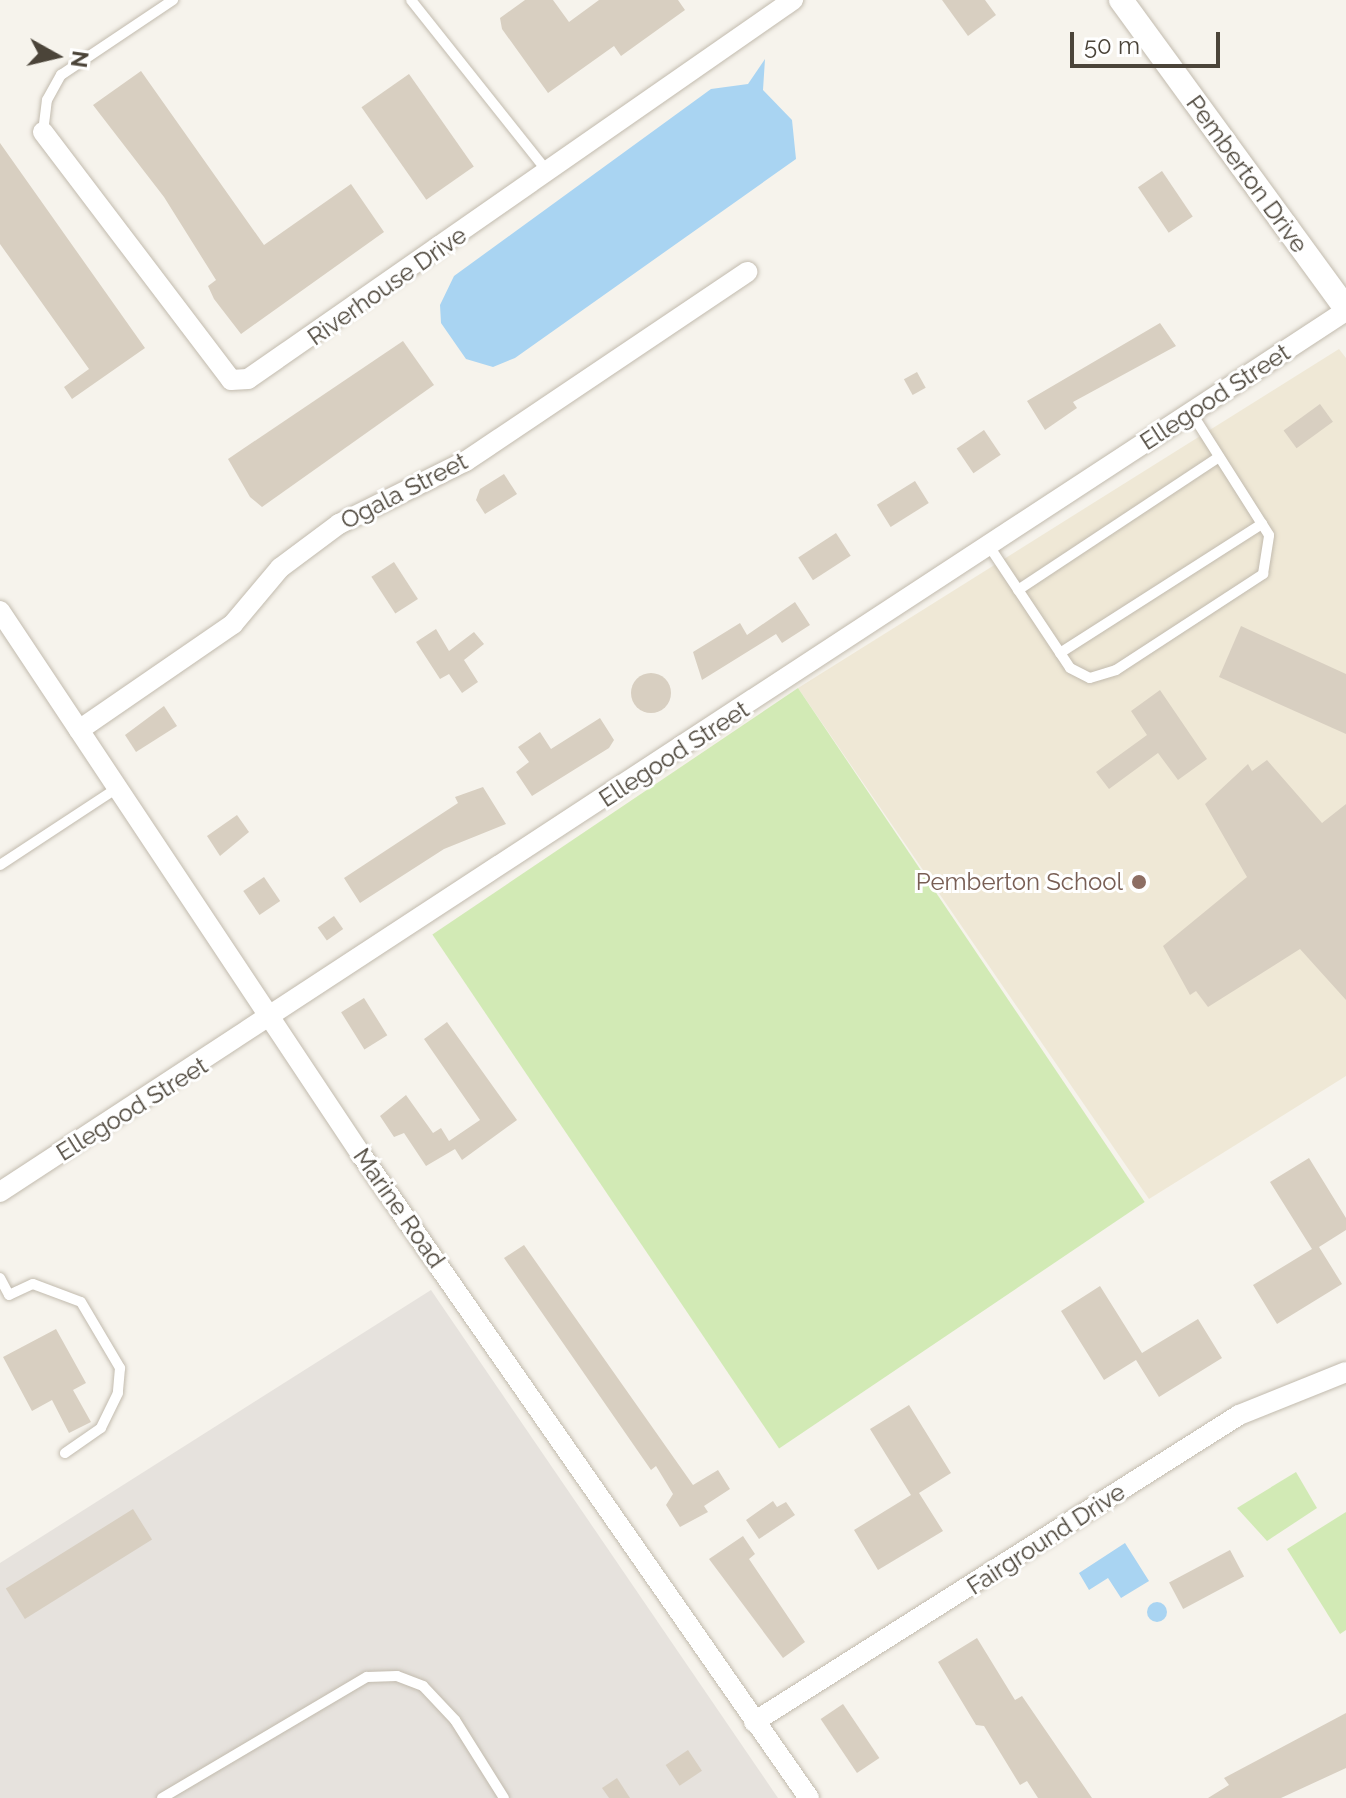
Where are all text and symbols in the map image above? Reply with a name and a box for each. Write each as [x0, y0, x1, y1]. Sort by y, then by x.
north arrow [16, 16, 96, 96]
scale bar [1074, 16, 1224, 66]
text: 50 m [1084, 31, 1140, 60]
text: N [66, 49, 94, 69]
street label: Pemberton Drive [1180, 90, 1314, 258]
street label: Riverhouse Drive [302, 221, 472, 351]
street label: Ellegood Street [1135, 338, 1295, 456]
street label: Ogala Street [336, 447, 472, 535]
street label: Ellegood Street [594, 695, 754, 813]
place label: Pemberton School [916, 868, 1123, 896]
marker: Pemberton School [1130, 873, 1148, 891]
street label: Ellegood Street [51, 1051, 213, 1167]
street label: Marine Road [347, 1143, 451, 1273]
street label: Fairground Drive [962, 1477, 1130, 1601]

